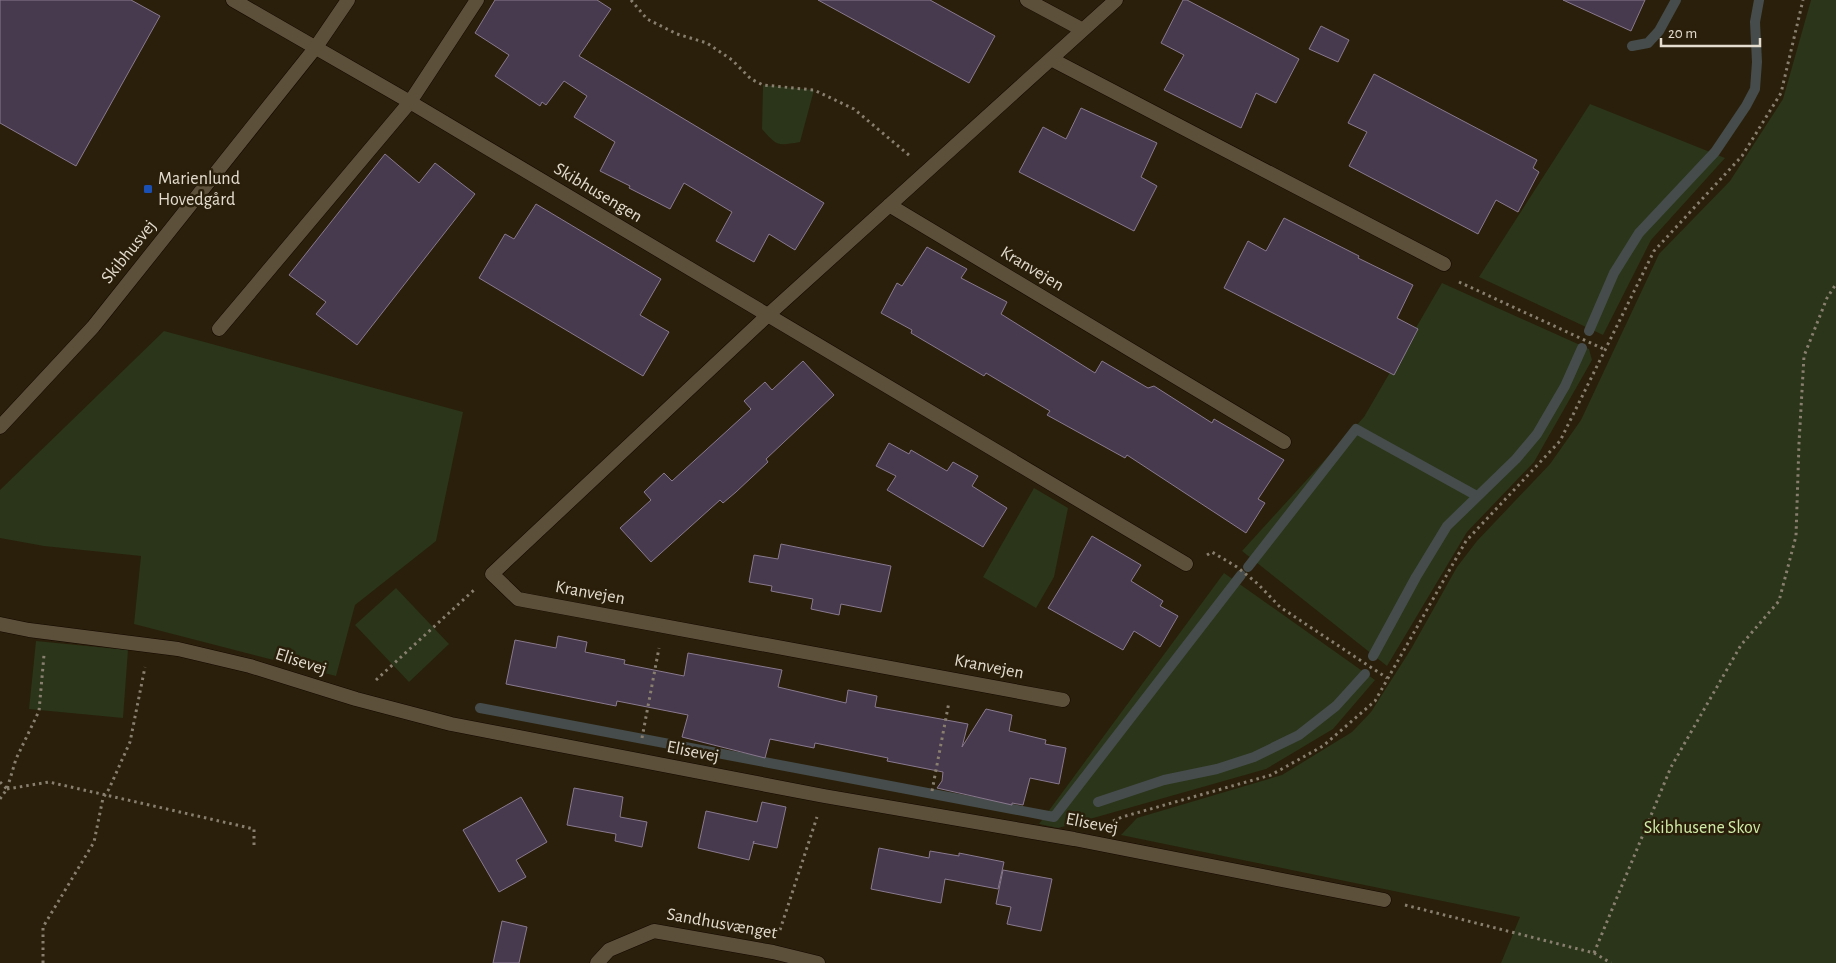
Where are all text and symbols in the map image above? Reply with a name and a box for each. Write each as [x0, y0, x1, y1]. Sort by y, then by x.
scale bar [1661, 15, 1760, 47]
text: 20 m [1668, 26, 1697, 41]
street label: Skibhusengen [551, 160, 645, 226]
place label: Marienlund Hovedgård [158, 170, 240, 209]
marker: Marienlund Hovedgård [142, 183, 154, 195]
street label: Skibhusvej [98, 217, 160, 287]
street label: Kranvejen [997, 243, 1067, 295]
street label: Kranvejen [554, 578, 626, 608]
street label: Elisevej [273, 645, 329, 679]
street label: Kranvejen [953, 651, 1025, 683]
street label: Elisevej [665, 738, 721, 766]
street label: Elisevej [1064, 810, 1120, 838]
park label: Skibhusene Skov [1644, 819, 1761, 837]
street label: Sandhusvænget [665, 905, 779, 943]

